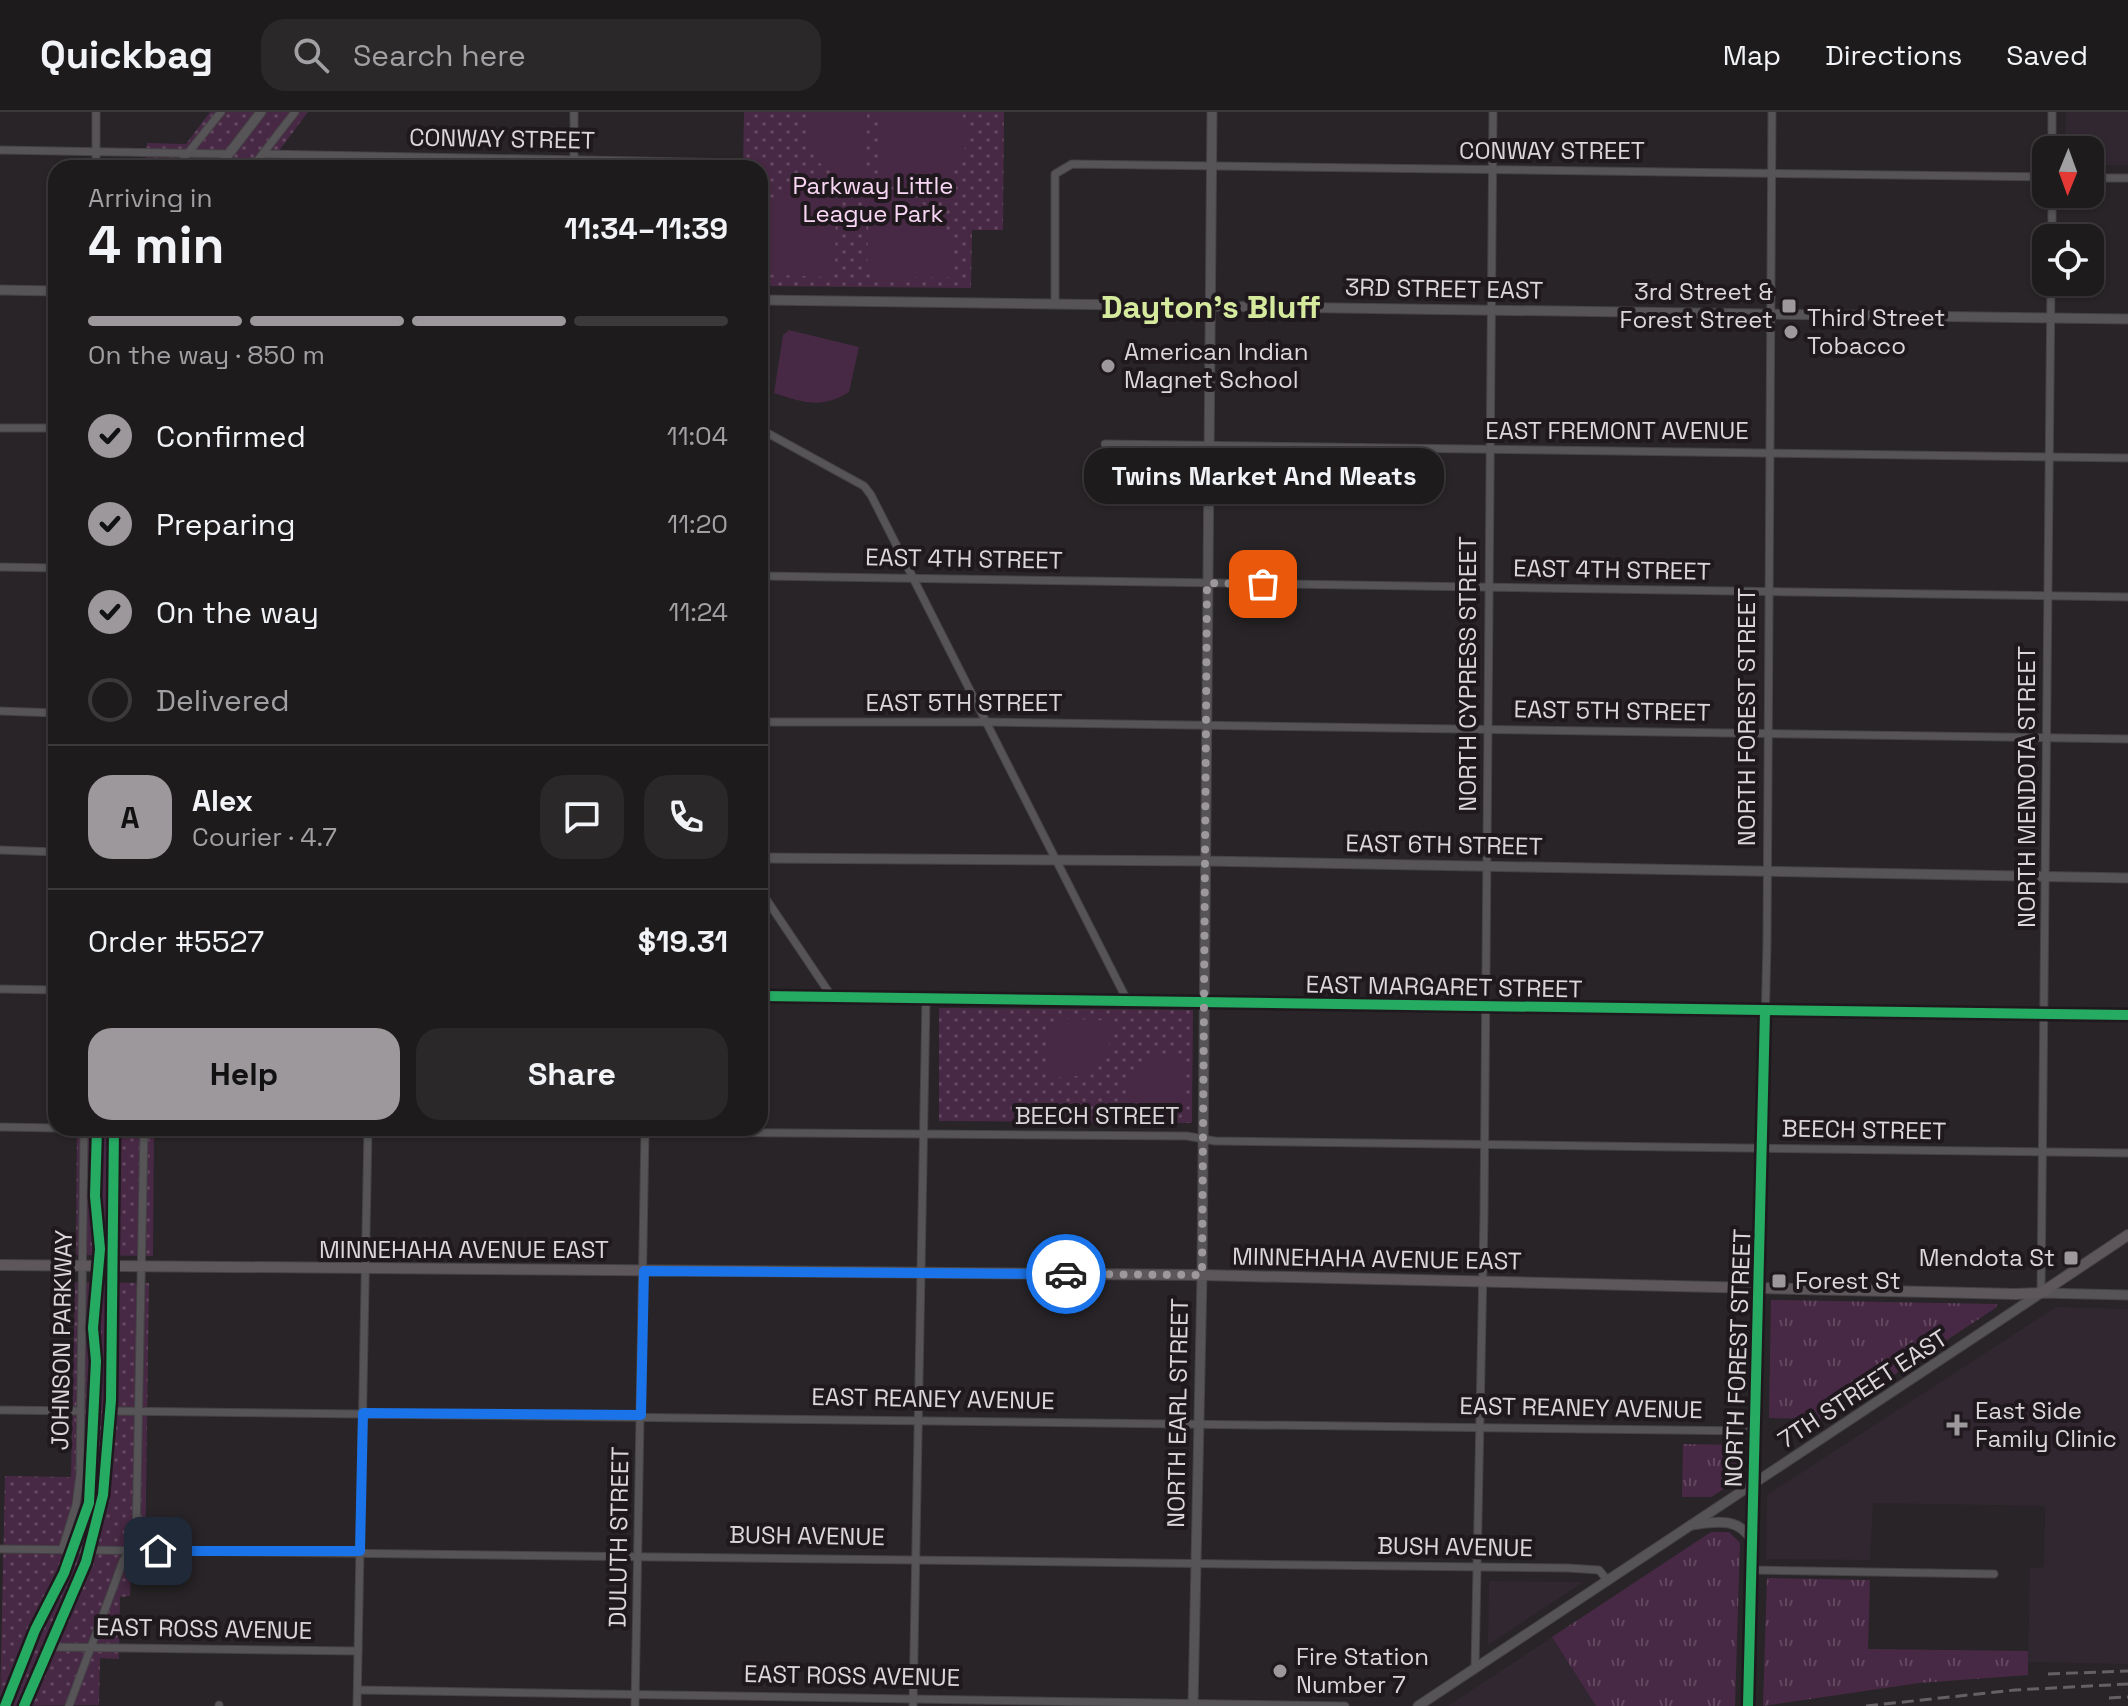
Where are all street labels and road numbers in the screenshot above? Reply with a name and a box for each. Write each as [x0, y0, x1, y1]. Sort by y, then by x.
street label: CONWAY STREET [409, 121, 595, 156]
street label: CONWAY STREET [1459, 135, 1645, 166]
street label: 3RD STREET EAST [1345, 271, 1543, 306]
street label: EAST FREMONT AVENUE [1485, 415, 1749, 446]
street label: NORTH CYPRESS STREET [1452, 536, 1483, 812]
street label: EAST 4TH STREET [865, 541, 1063, 576]
street label: EAST 4TH STREET [1513, 552, 1711, 587]
street label: NORTH FOREST STREET [1731, 588, 1762, 846]
street label: NORTH MENDOTA STREET [2011, 646, 2042, 928]
street label: EAST 5TH STREET [866, 687, 1063, 718]
street label: EAST 5TH STREET [1513, 693, 1711, 728]
street label: EAST 6TH STREET [1345, 827, 1543, 862]
street label: EAST MARGARET STREET [1305, 969, 1583, 1004]
street label: BEECH STREET [1015, 1100, 1179, 1131]
street label: BEECH STREET [1781, 1113, 1947, 1146]
street label: NORTH FOREST STREET [1718, 1228, 1758, 1488]
street label: JOHNSON PARKWAY [44, 1229, 79, 1451]
street label: MINNEHAHA AVENUE EAST [319, 1234, 609, 1265]
street label: MINNEHAHA AVENUE EAST [1232, 1240, 1522, 1277]
street label: NORTH EARL STREET [1160, 1298, 1195, 1528]
street label: 7TH STREET EAST [1772, 1322, 1953, 1455]
street label: EAST REANEY AVENUE [811, 1381, 1055, 1416]
street label: EAST REANEY AVENUE [1459, 1390, 1703, 1425]
street label: DULUTH STREET [601, 1446, 636, 1628]
street label: BUSH AVENUE [729, 1519, 885, 1552]
street label: BUSH AVENUE [1377, 1530, 1533, 1563]
street label: EAST ROSS AVENUE [96, 1611, 312, 1646]
street label: EAST ROSS AVENUE [744, 1658, 960, 1693]

